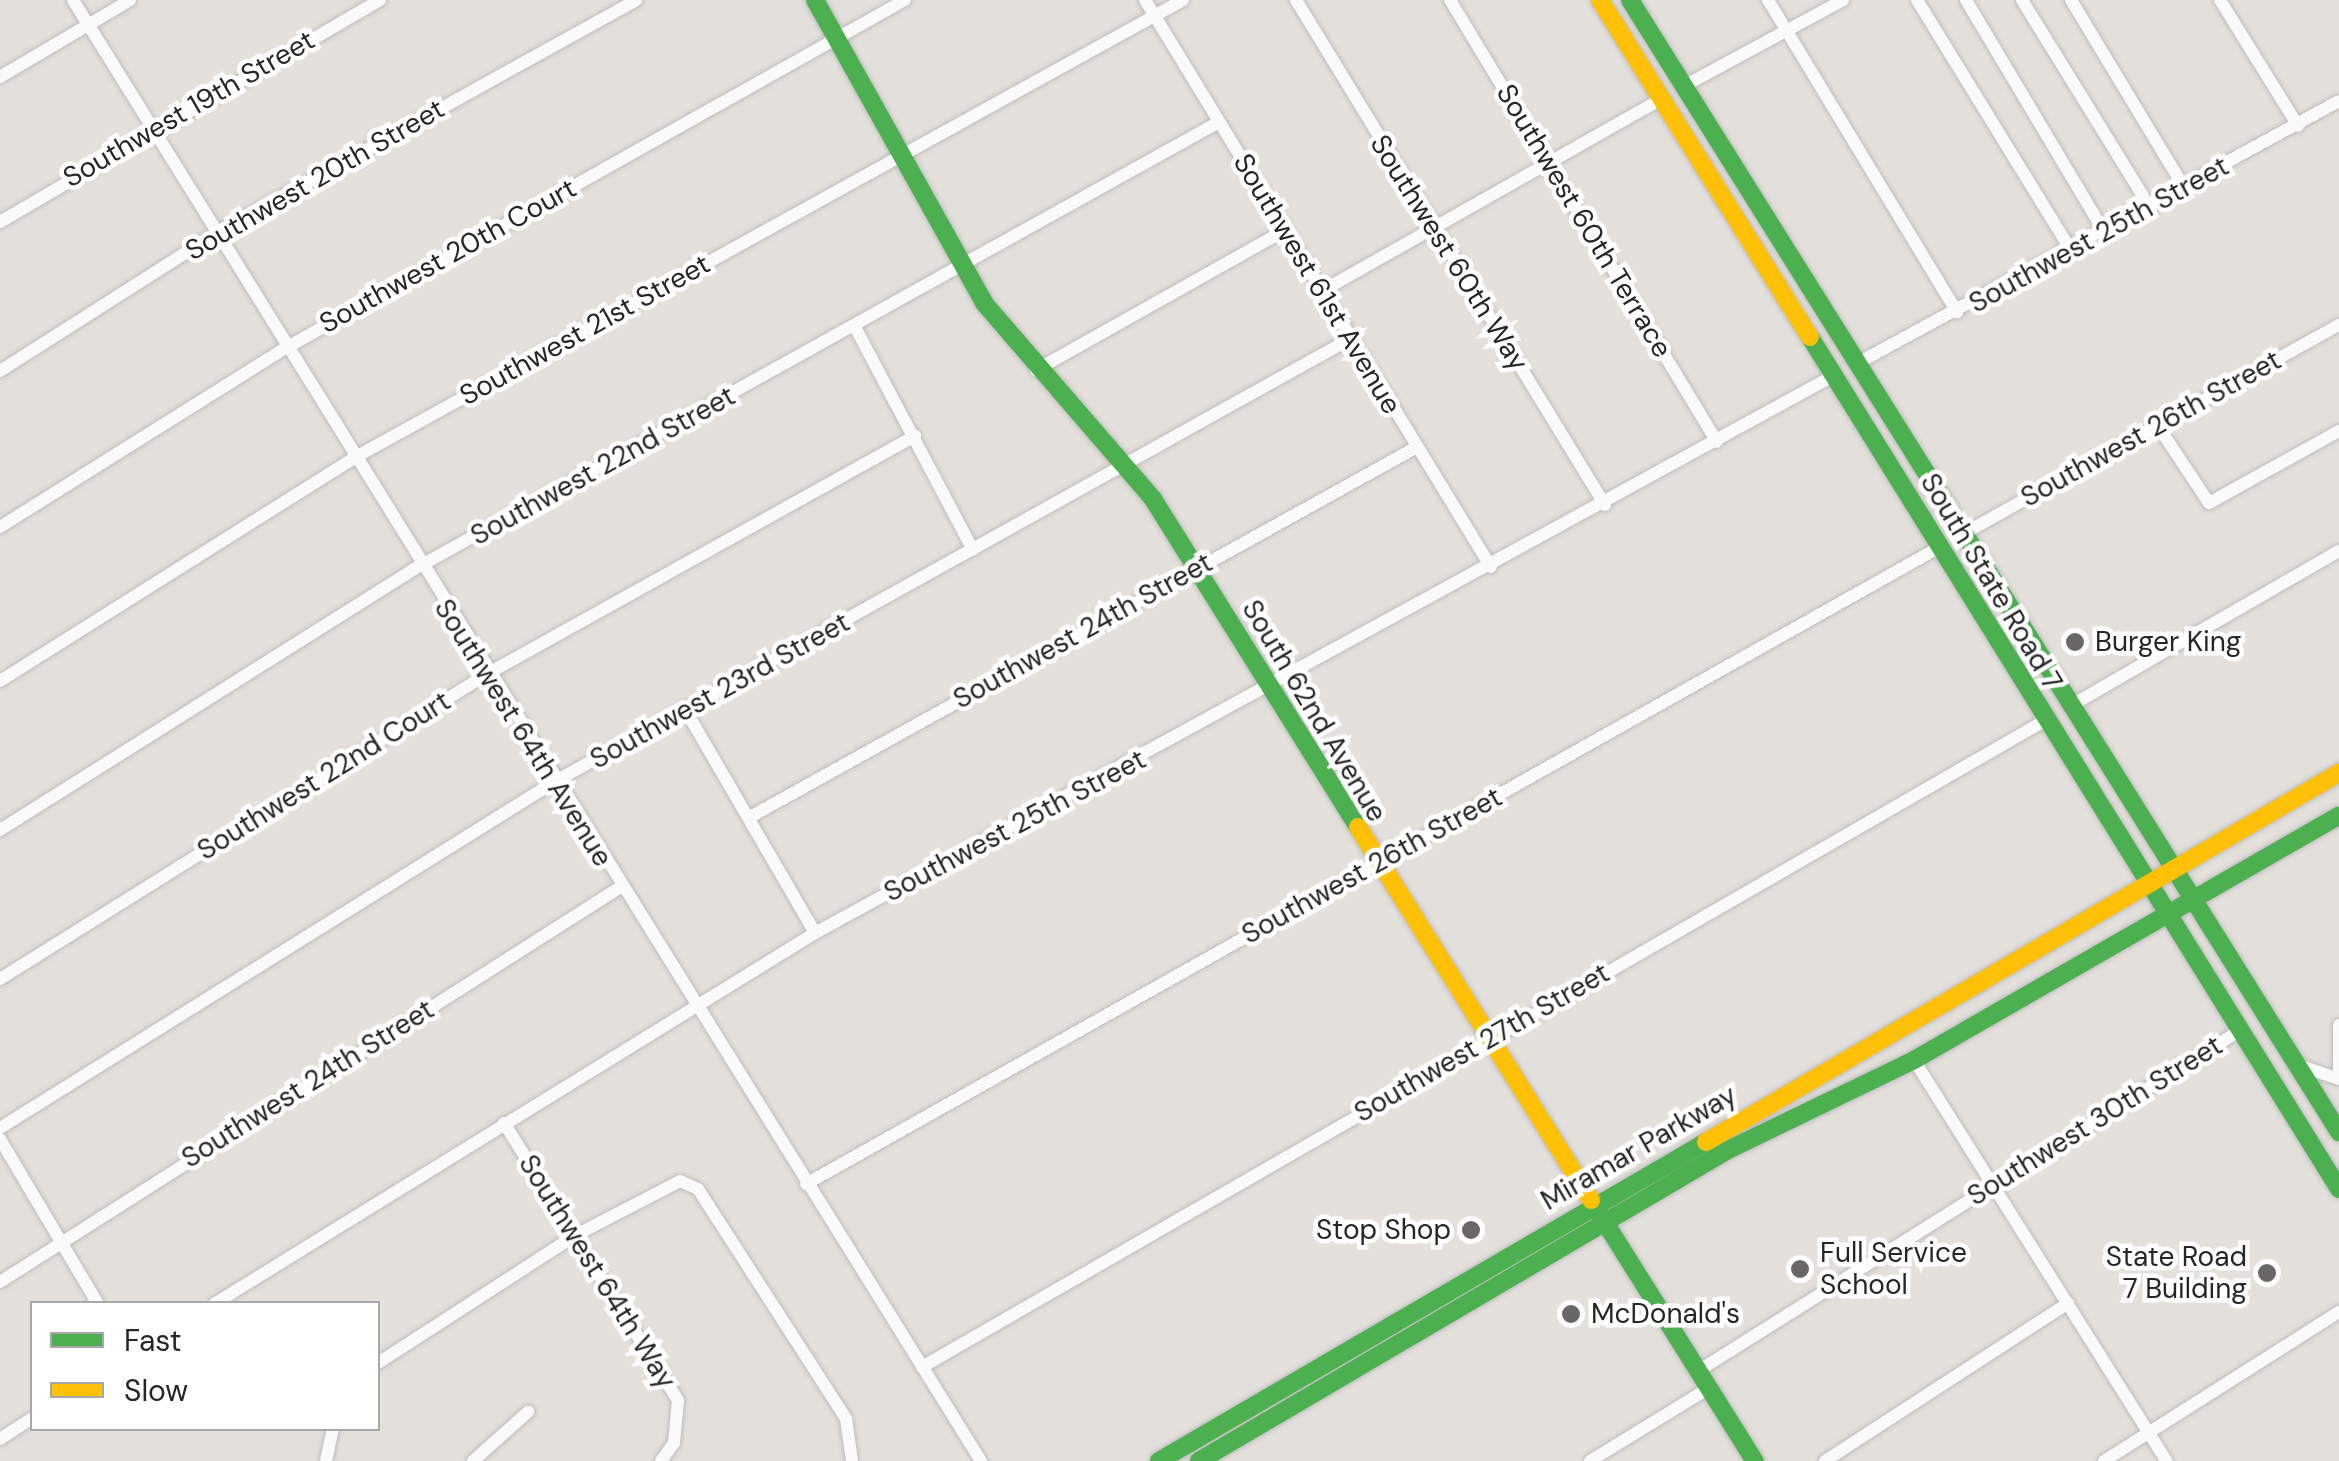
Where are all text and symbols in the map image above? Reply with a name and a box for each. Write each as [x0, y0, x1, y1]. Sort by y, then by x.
street label: Southwest 19th Street [57, 23, 321, 195]
street label: Southwest 60th Terrace [1489, 78, 1679, 364]
street label: Southwest 20th Street [180, 92, 450, 268]
street label: Southwest 60th Way [1363, 129, 1535, 377]
street label: Southwest 61st Avenue [1226, 148, 1408, 420]
street label: Southwest 25th Street [1963, 150, 2235, 320]
street label: Southwest 20th Court [314, 171, 582, 341]
street label: Southwest 21st Street [454, 247, 716, 413]
street label: Southwest 26th Street [2015, 343, 2287, 515]
street label: Southwest 22nd Street [465, 379, 741, 553]
street label: South State Road 7 [1913, 467, 2069, 697]
street label: Southwest 24th Street [948, 546, 1218, 716]
street label: Southwest 64th Avenue [427, 593, 619, 873]
street label: South 62nd Avenue [1235, 594, 1393, 828]
street label: Southwest 23rd Street [584, 606, 856, 776]
place label: Burger King [2095, 625, 2241, 659]
marker: Burger King [2064, 631, 2086, 653]
street label: Southwest 22nd Court [191, 684, 457, 868]
street label: Southwest 25th Street [878, 743, 1152, 909]
street label: Southwest 26th Street [1236, 780, 1508, 952]
street label: Southwest 27th Street [1348, 956, 1616, 1130]
street label: Southwest 24th Street [176, 993, 440, 1175]
street label: Southwest 30th Street [1961, 1029, 2229, 1213]
street label: Miramar Parkway [1535, 1078, 1743, 1218]
street label: Southwest 64th Way [511, 1149, 683, 1395]
place label: Stop Shop [1316, 1213, 1451, 1247]
marker: Stop Shop [1460, 1219, 1482, 1241]
place label: Full Service School [1820, 1236, 1967, 1302]
place label: State Road 7 Building [2106, 1240, 2247, 1306]
marker: Full Service School [1789, 1258, 1811, 1280]
marker: State Road 7 Building [2256, 1262, 2278, 1284]
place label: McDonald's [1591, 1297, 1740, 1331]
legend [30, 1301, 380, 1431]
marker: McDonald's [1560, 1303, 1582, 1325]
text: Fast [124, 1321, 182, 1360]
text: Slow [124, 1371, 188, 1410]

